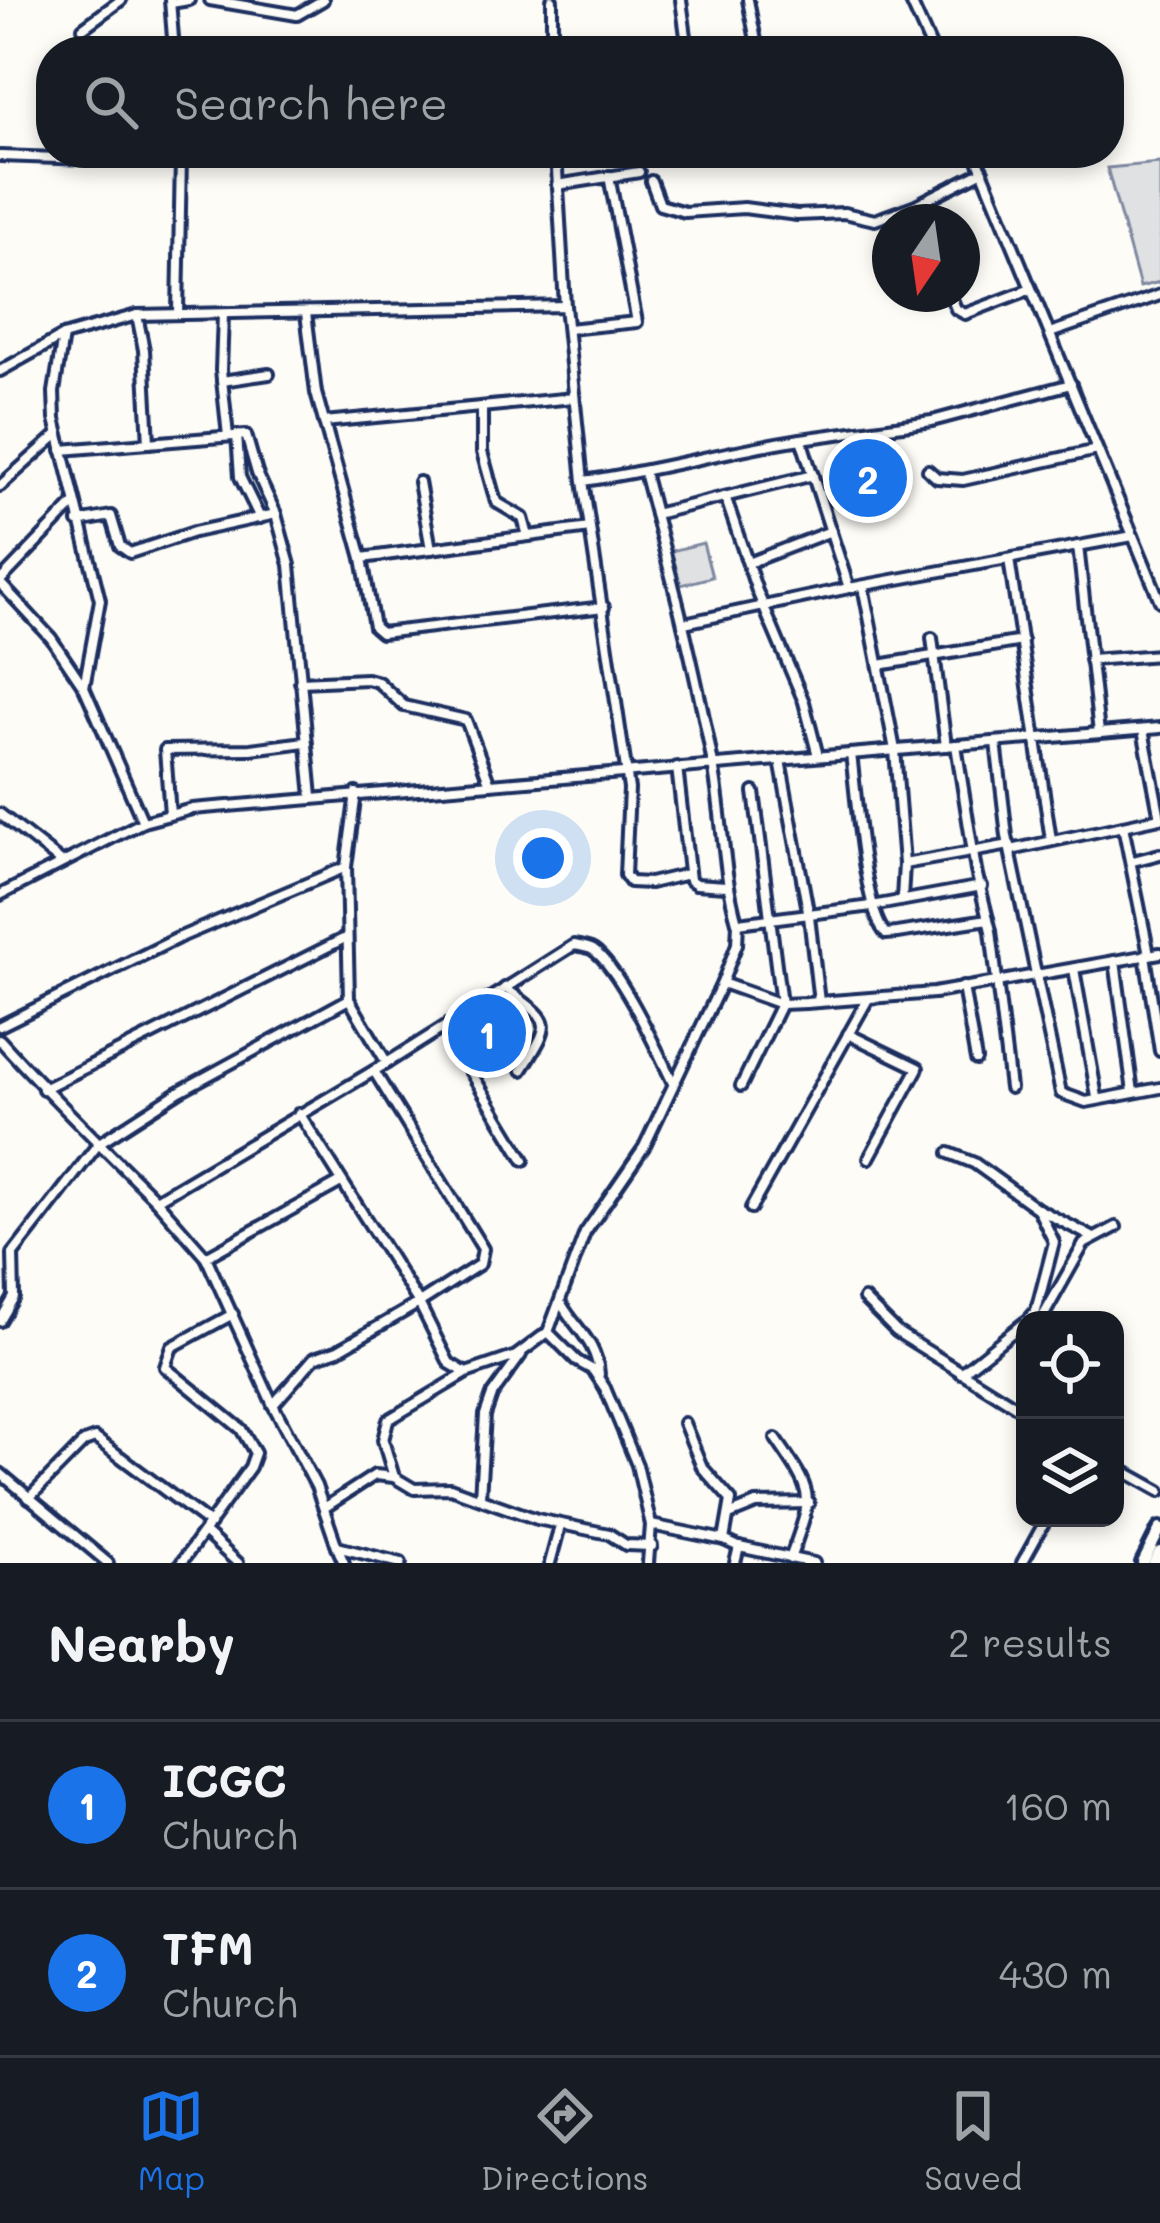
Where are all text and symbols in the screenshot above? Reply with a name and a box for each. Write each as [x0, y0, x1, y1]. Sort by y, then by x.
search box [36, 36, 1124, 168]
icon: search [78, 69, 144, 135]
text: Search here [174, 73, 448, 131]
north arrow [872, 204, 980, 312]
pin: 2 [829, 433, 907, 523]
your location [513, 828, 573, 888]
pin: 1 [448, 988, 526, 1078]
map controls [1016, 1311, 1124, 1527]
button: locate [1016, 1311, 1124, 1419]
button: layers [1016, 1419, 1124, 1527]
text: Nearby [48, 1608, 235, 1675]
text: 2 results [948, 1616, 1112, 1667]
text: ICGC [162, 1750, 286, 1808]
text: 1 [78, 1779, 96, 1830]
text: 160 m [1003, 1779, 1112, 1830]
text: Church [162, 1808, 298, 1859]
text: TFM [162, 1918, 254, 1976]
text: 2 [76, 1947, 98, 1998]
text: 430 m [999, 1947, 1112, 1998]
text: Church [162, 1976, 298, 2027]
tab: Map [138, 2083, 205, 2198]
tab: Directions [481, 2083, 648, 2198]
tab: Saved [924, 2083, 1022, 2198]

